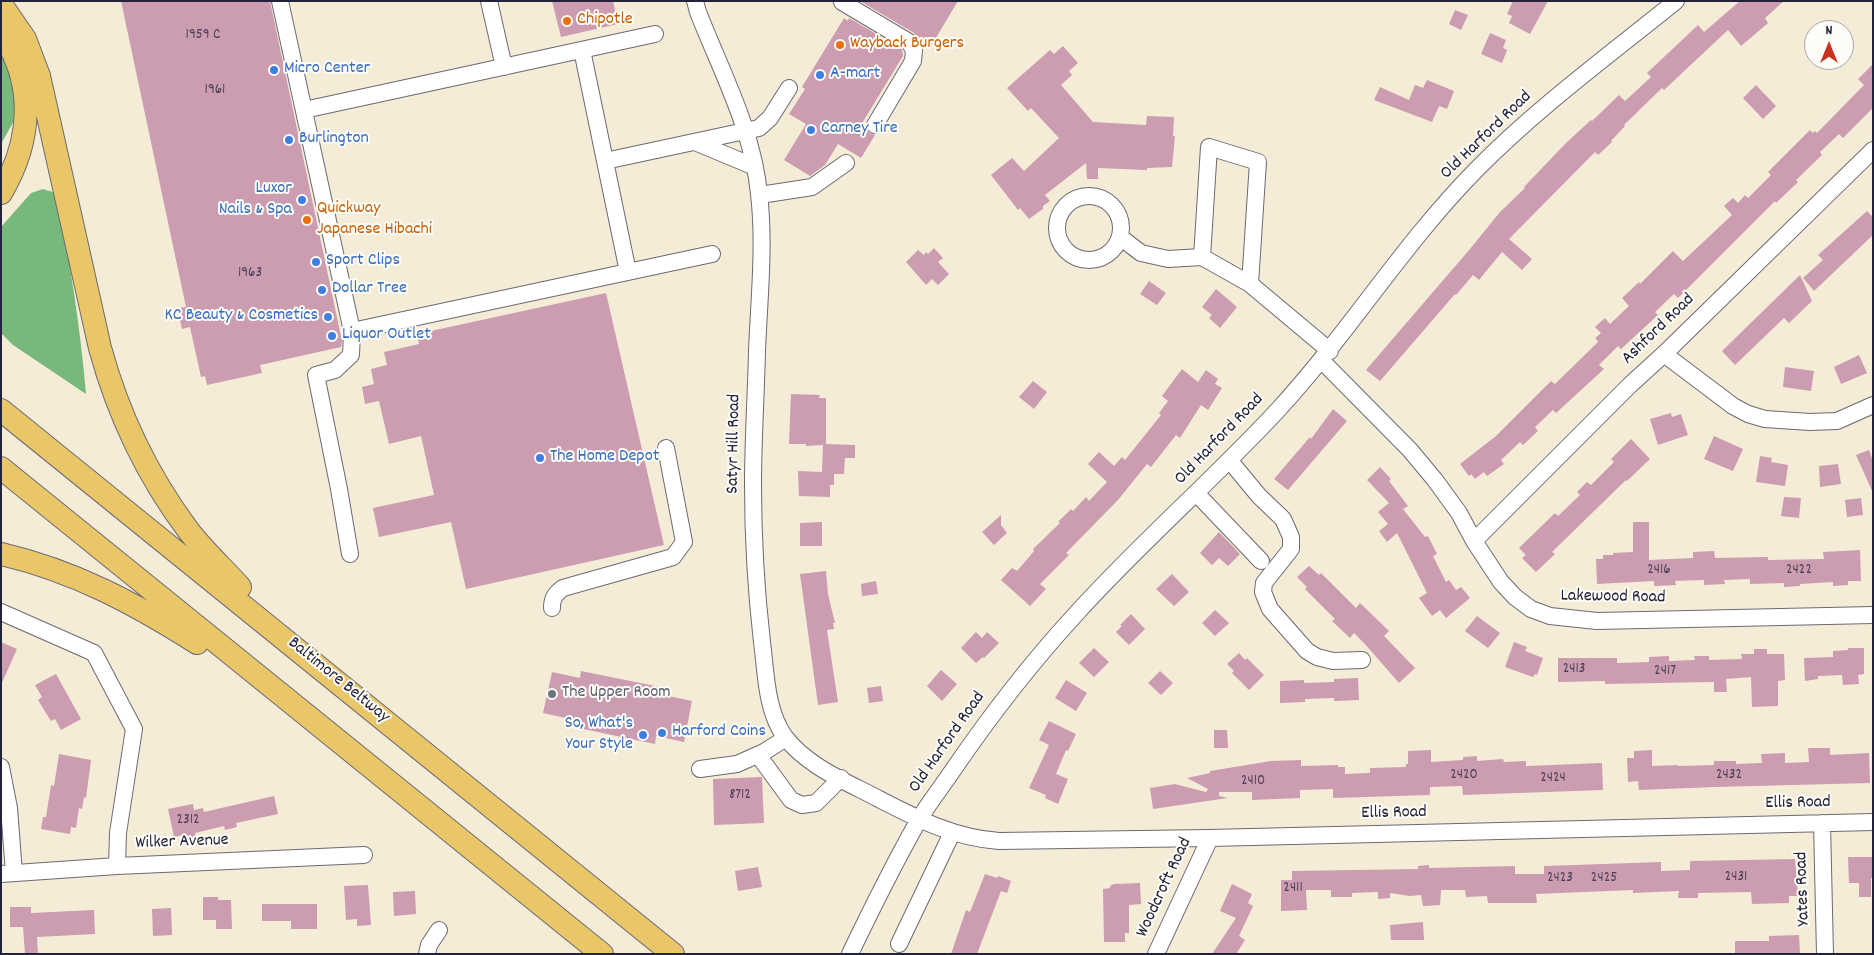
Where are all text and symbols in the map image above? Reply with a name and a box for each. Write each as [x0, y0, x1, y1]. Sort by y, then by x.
place label: Chipotle [577, 10, 633, 32]
marker: Chipotle [561, 15, 573, 27]
north arrow [1804, 20, 1854, 70]
text: N [1826, 21, 1832, 41]
house number: 1959 C [186, 27, 220, 45]
place label: Wayback Burgers [850, 34, 964, 56]
marker: Wayback Burgers [834, 39, 846, 51]
place label: Micro Center [284, 59, 370, 81]
marker: Micro Center [268, 64, 280, 76]
place label: A-mart [830, 64, 880, 86]
marker: A-mart [814, 69, 826, 81]
house number: 1961 [205, 82, 225, 100]
street label: Old Harford Road [1437, 87, 1537, 185]
place label: Carney Tire [821, 119, 898, 141]
marker: Carney Tire [805, 124, 817, 136]
place label: Burlington [299, 129, 369, 151]
marker: Burlington [283, 134, 295, 146]
place label: Luxor Nails & Spa [219, 179, 292, 222]
marker: Luxor Nails & Spa [296, 194, 308, 206]
place label: Quickway Japanese Hibachi [317, 199, 432, 242]
marker: Quickway Japanese Hibachi [301, 214, 313, 226]
place label: Sport Clips [326, 251, 400, 273]
marker: Sport Clips [310, 256, 322, 268]
house number: 1963 [238, 265, 262, 283]
place label: Dollar Tree [332, 279, 407, 301]
marker: Dollar Tree [316, 284, 328, 296]
street label: Ashford Road [1618, 290, 1700, 370]
place label: KC Beauty & Cosmetics [164, 306, 318, 328]
marker: KC Beauty & Cosmetics [322, 311, 334, 323]
place label: Liquor Outlet [342, 325, 431, 347]
marker: Liquor Outlet [326, 330, 338, 342]
street label: Old Harford Road [1171, 390, 1269, 490]
street label: Satyr Hill Road [723, 394, 747, 494]
place label: The Home Depot [550, 447, 659, 469]
marker: The Home Depot [534, 452, 546, 464]
house number: 2416 [1647, 562, 1671, 580]
house number: 2422 [1786, 562, 1812, 580]
street label: Lakewood Road [1560, 586, 1666, 610]
street label: Baltimore Beltway [283, 633, 393, 729]
house number: 2413 [1563, 661, 1585, 679]
house number: 2417 [1654, 663, 1676, 681]
place label: The Upper Room [562, 683, 671, 705]
marker: The Upper Room [546, 688, 558, 700]
street label: Old Harford Road [905, 688, 991, 798]
place label: So, What's Your Style [565, 714, 633, 756]
place label: Harford Coins [672, 722, 766, 744]
marker: Harford Coins [656, 727, 668, 739]
marker: So, What's Your Style [637, 729, 649, 741]
house number: 2420 [1450, 767, 1478, 785]
house number: 2432 [1716, 767, 1742, 785]
house number: 2424 [1540, 770, 1566, 788]
house number: 2410 [1241, 773, 1265, 791]
house number: 8712 [729, 787, 751, 805]
street label: Ellis Road [1765, 793, 1831, 815]
street label: Ellis Road [1361, 803, 1427, 825]
house number: 2312 [176, 812, 200, 830]
street label: Wilker Avenue [135, 831, 229, 855]
street label: Woodcroft Road [1133, 835, 1197, 941]
street label: Yates Road [1792, 851, 1816, 927]
house number: 2431 [1725, 869, 1747, 887]
house number: 2423 [1547, 870, 1573, 888]
house number: 2425 [1591, 870, 1617, 888]
house number: 2411 [1283, 880, 1303, 898]

